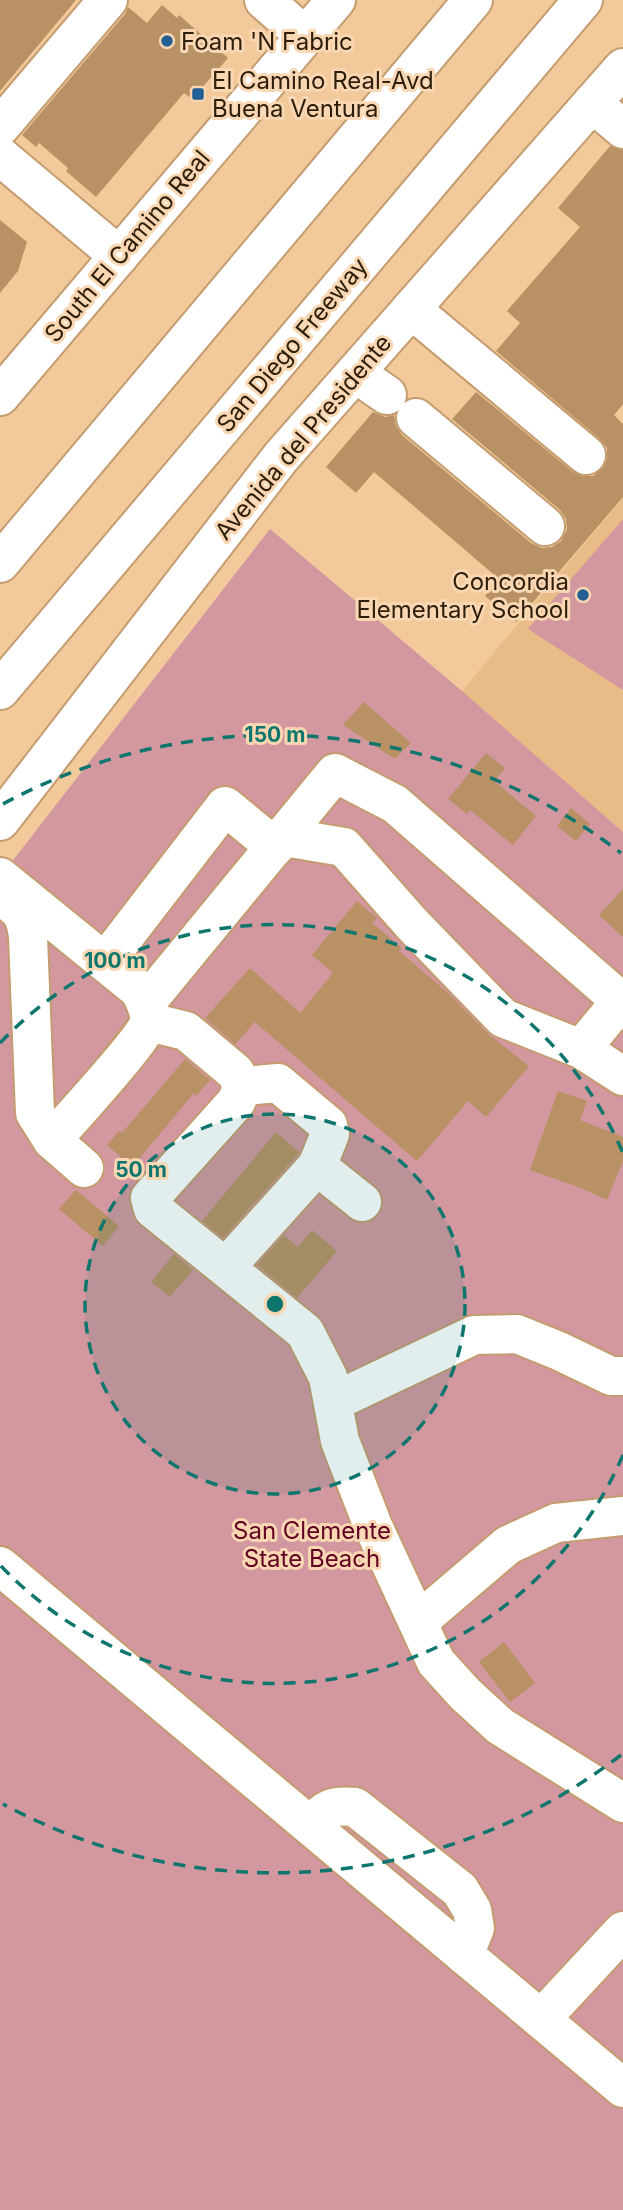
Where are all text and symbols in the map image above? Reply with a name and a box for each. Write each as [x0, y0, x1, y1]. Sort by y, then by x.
place label: Foam 'N Fabric [181, 27, 353, 56]
marker: Foam 'N Fabric [159, 33, 175, 49]
place label: El Camino Real-Avd Buena Ventura [212, 66, 434, 123]
marker: El Camino Real-Avd Buena Ventura [190, 86, 206, 102]
street label: South El Camino Real [38, 144, 216, 348]
street label: San Diego Freeway [211, 252, 373, 438]
street label: Avenida del Presidente [209, 328, 397, 546]
place label: Concordia Elementary School [357, 567, 569, 624]
marker: Concordia Elementary School [575, 587, 591, 603]
text: 150 m [245, 722, 305, 747]
text: 100 m [84, 948, 146, 973]
text: 50 m [115, 1157, 167, 1182]
centre of rings [263, 1292, 287, 1316]
park label: San Clemente State Beach [233, 1516, 391, 1573]

